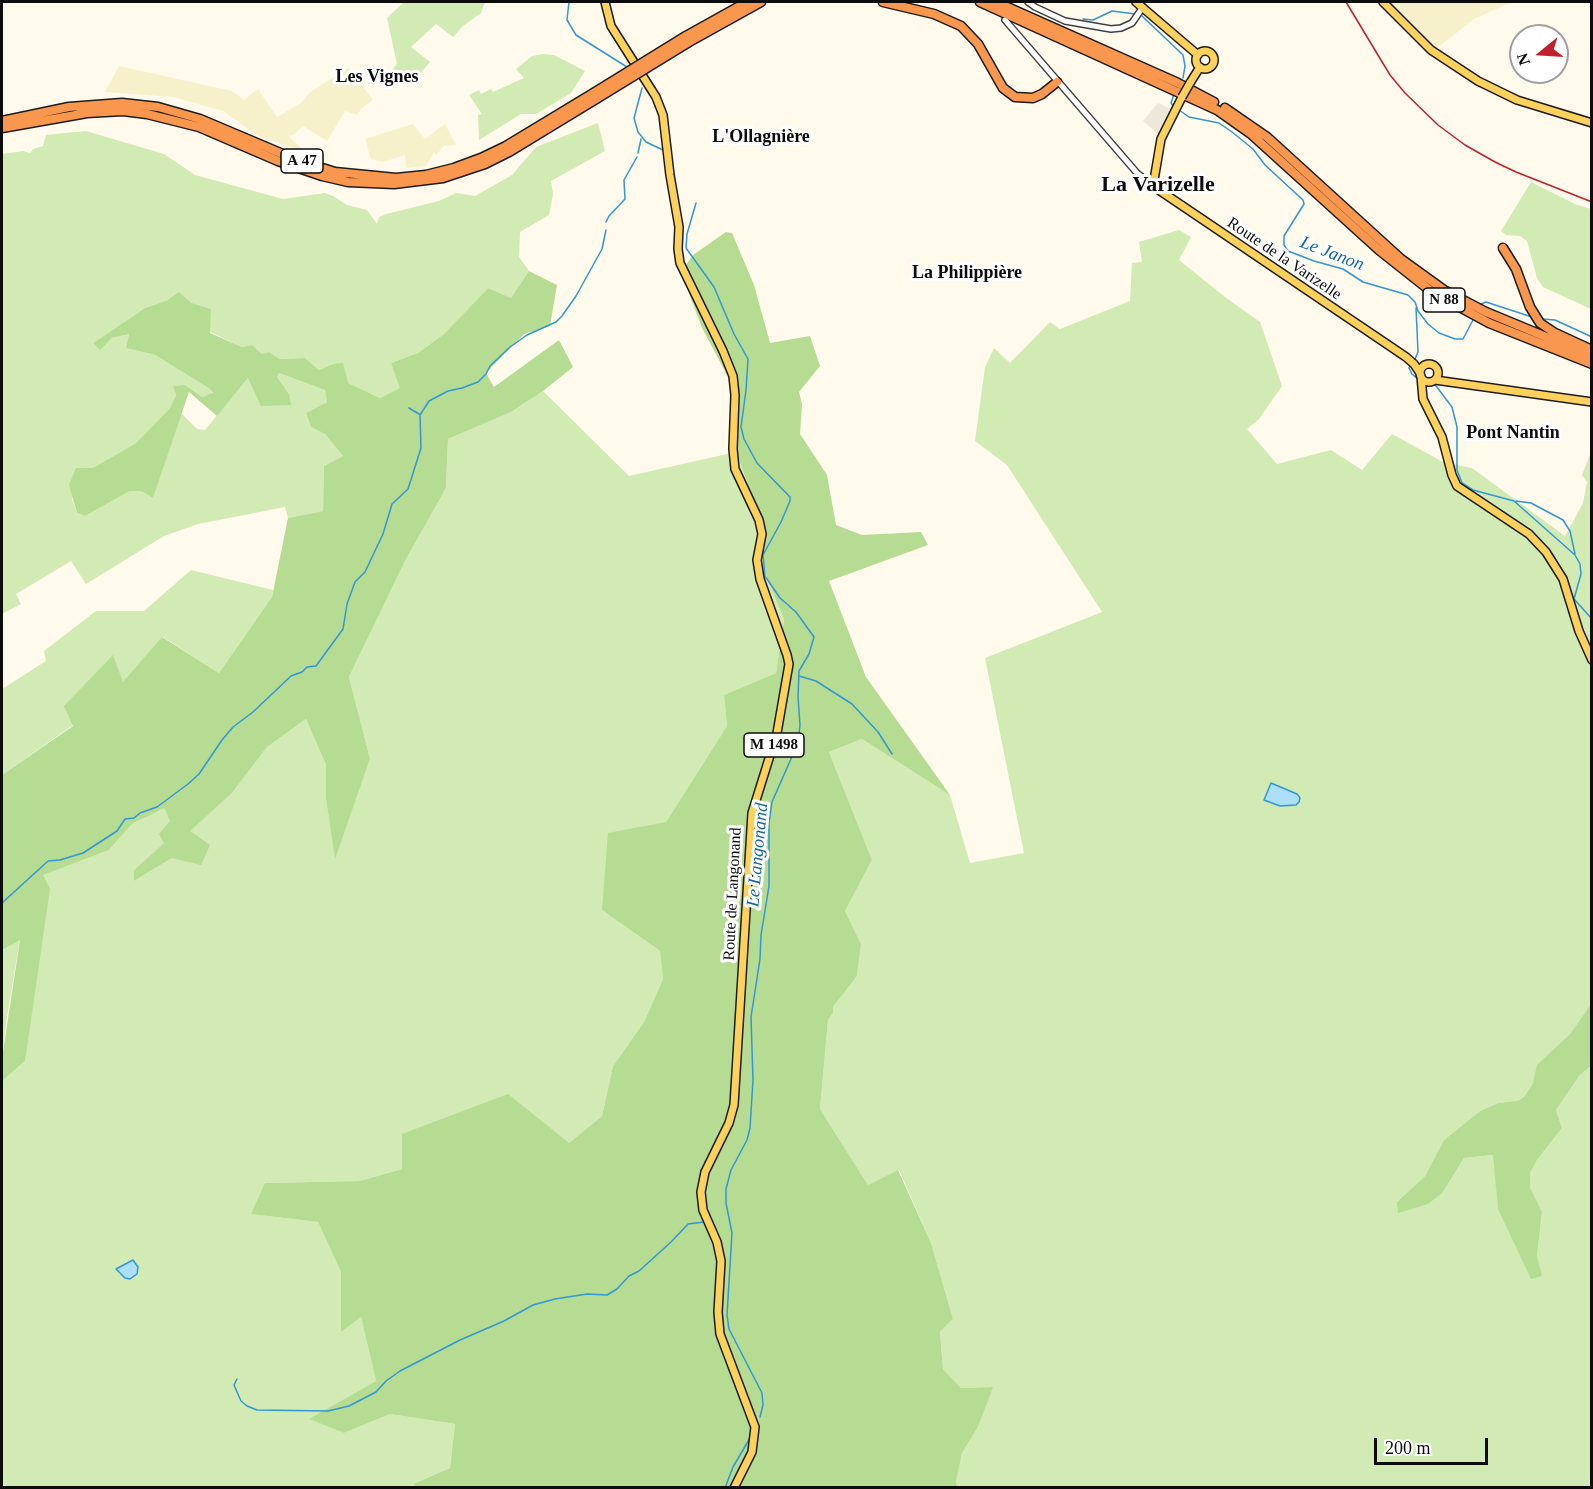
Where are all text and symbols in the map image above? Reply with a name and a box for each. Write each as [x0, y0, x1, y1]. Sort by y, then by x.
north arrow [1509, 24, 1569, 84]
text: N [1513, 51, 1533, 67]
district label: Les Vignes [336, 66, 418, 88]
district label: L'Ollagnière [712, 126, 810, 148]
road number: A 47 [281, 149, 323, 173]
district label: La Varizelle [1101, 172, 1215, 198]
street label: Route de la Varizelle [1223, 214, 1345, 304]
water label: Le Janon [1297, 232, 1367, 276]
district label: La Philippière [912, 262, 1022, 284]
road number: N 88 [1423, 288, 1465, 312]
district label: Pont Nantin [1466, 422, 1560, 444]
road number: M 1498 [744, 733, 804, 757]
water label: Le Langonand [743, 802, 773, 908]
street label: Route de Langonand [720, 827, 746, 961]
scale bar [1377, 1426, 1491, 1464]
text: 200 m [1385, 1438, 1431, 1458]

